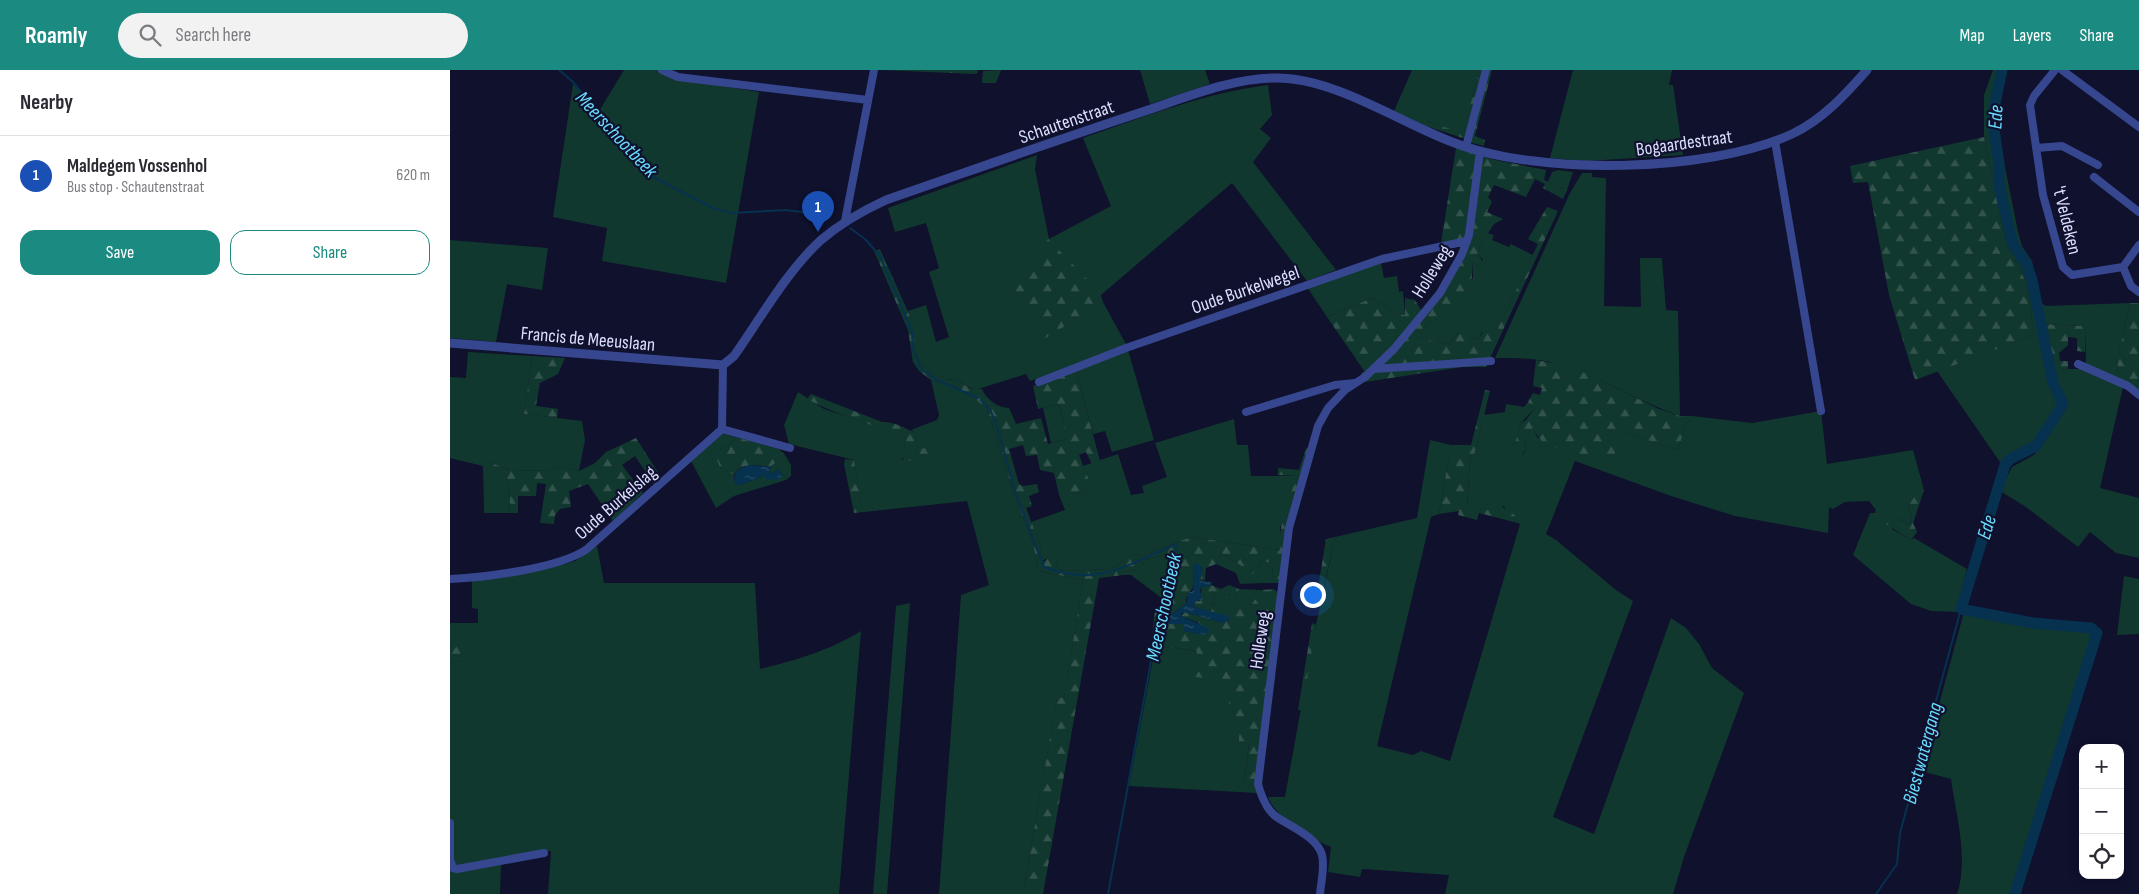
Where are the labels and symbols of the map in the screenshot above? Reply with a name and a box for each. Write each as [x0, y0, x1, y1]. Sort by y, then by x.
water label: Meerschootbeek [570, 87, 663, 183]
street label: Schautenstraat [1016, 95, 1117, 149]
water label: Ede [1983, 104, 2009, 130]
street label: Bogaardestraat [1635, 125, 1734, 162]
street label: 't Veldeken [2047, 184, 2086, 257]
pin: 1 [802, 191, 834, 232]
street label: Holleweg [1407, 241, 1458, 302]
street label: Oude Burkelwegel [1188, 261, 1303, 320]
street label: Francis de Meeuslaan [520, 322, 656, 357]
street label: Oude Burkelslag [570, 461, 662, 545]
water label: Ede [1972, 512, 2002, 542]
water label: Meerschootbeek [1141, 551, 1187, 663]
your location [1300, 582, 1326, 608]
street label: Holleweg [1245, 609, 1276, 671]
water label: Biestwatergang [1898, 700, 1948, 807]

